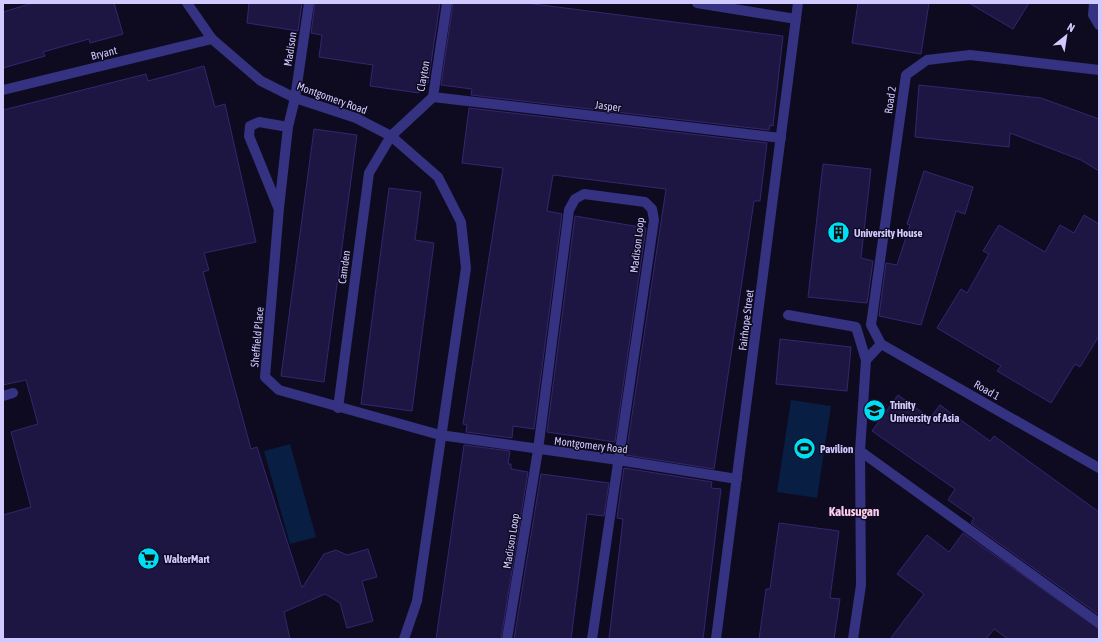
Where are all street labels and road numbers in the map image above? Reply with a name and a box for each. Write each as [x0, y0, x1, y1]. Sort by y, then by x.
street label: Madison [281, 31, 299, 67]
street label: Bryant [90, 44, 118, 62]
street label: Clayton [414, 60, 432, 92]
street label: Montgomery Road [295, 80, 369, 116]
street label: Road 2 [882, 85, 898, 115]
street label: Jasper [594, 98, 622, 114]
street label: Madison Loop [628, 217, 646, 273]
street label: Camden [336, 250, 352, 284]
street label: Fairhope Street [736, 289, 756, 351]
street label: Sheffield Place [248, 306, 266, 368]
street label: Road 1 [972, 378, 1002, 402]
street label: Montgomery Road [554, 435, 628, 455]
street label: Madison Loop [501, 512, 521, 570]

